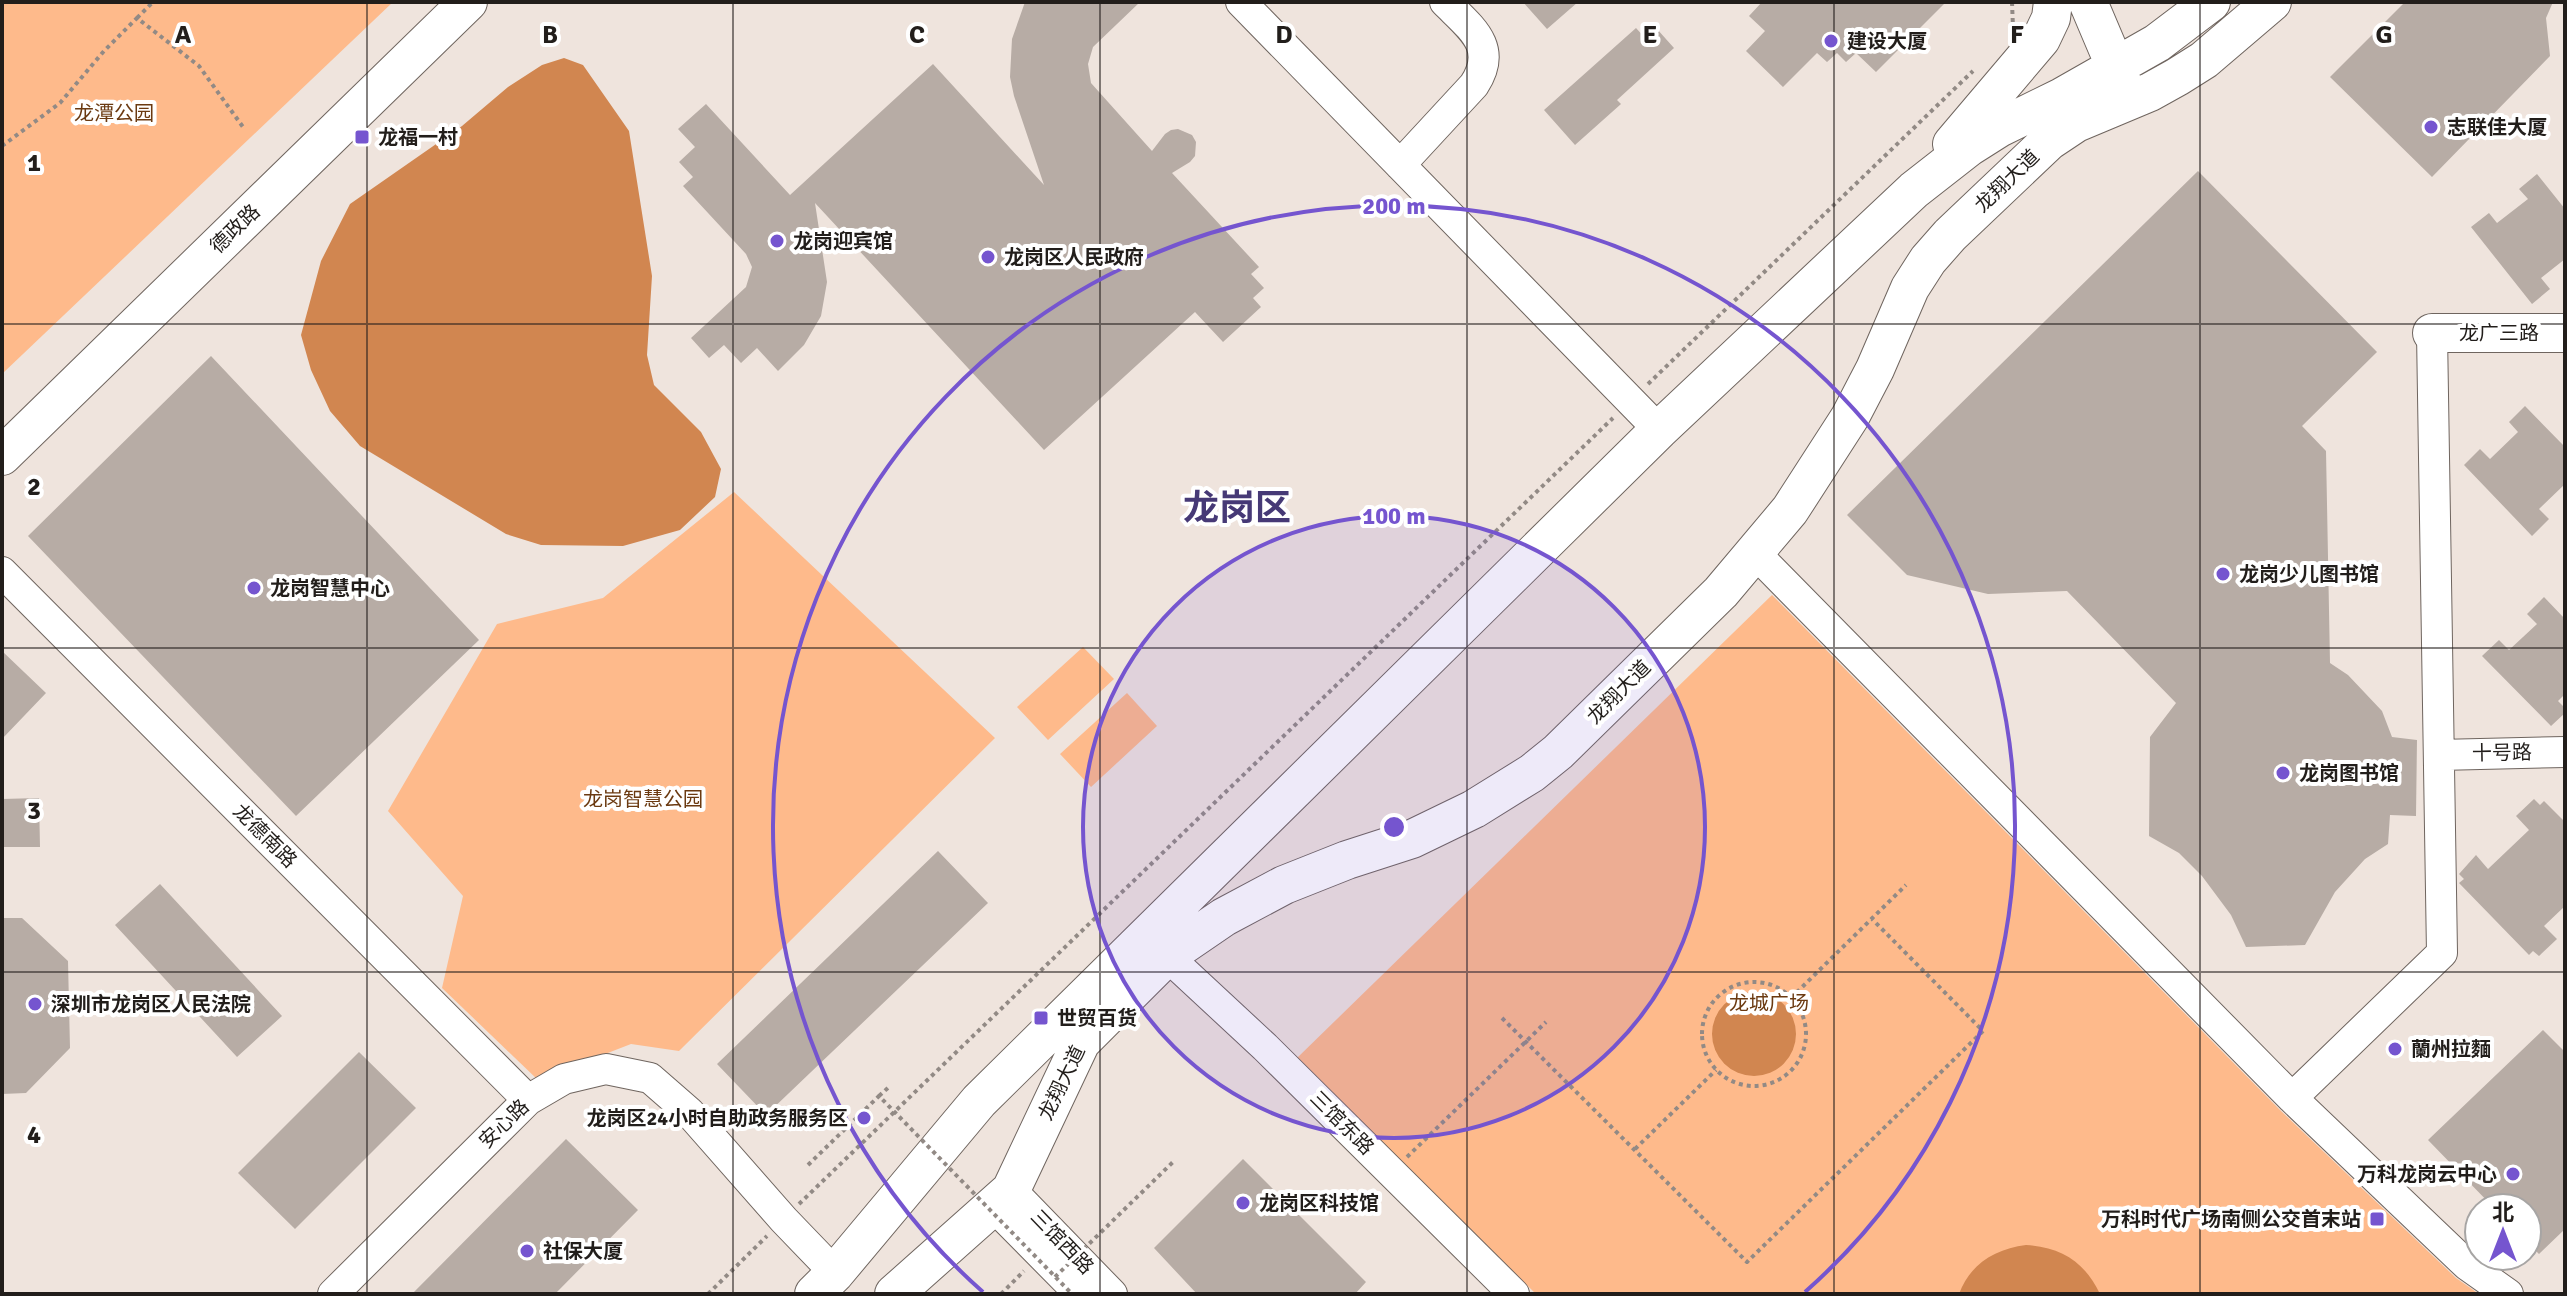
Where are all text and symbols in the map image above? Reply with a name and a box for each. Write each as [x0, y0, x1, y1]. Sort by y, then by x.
text: A [175, 19, 192, 51]
text: B [542, 19, 558, 51]
text: C [909, 19, 925, 51]
text: D [1275, 19, 1293, 51]
text: E [1643, 19, 1657, 51]
text: F [2010, 19, 2024, 51]
text: G [2375, 19, 2393, 51]
place label: 建设大厦 [1847, 29, 1927, 54]
marker: 建设大厦 [1822, 32, 1840, 50]
park label: 龙潭公园 [74, 101, 154, 126]
place label: 志联佳大厦 [2447, 115, 2547, 140]
marker: 志联佳大厦 [2422, 118, 2440, 136]
place label: 龙福一村 [378, 125, 458, 150]
marker: 龙福一村 [353, 128, 371, 146]
street label: 龙翔大道 [1970, 144, 2044, 218]
text: 1 [27, 147, 41, 179]
text: 200 m [1362, 191, 1426, 221]
street label: 德政路 [205, 199, 265, 259]
place label: 龙岗迎宾馆 [793, 229, 893, 254]
marker: 龙岗迎宾馆 [768, 232, 786, 250]
place label: 龙岗区人民政府 [1004, 245, 1144, 270]
marker: 龙岗区人民政府 [979, 248, 997, 266]
street label: 龙广三路 [2459, 321, 2539, 346]
text: 2 [27, 471, 41, 503]
district label: 龙岗区 [1183, 486, 1291, 531]
text: 100 m [1362, 501, 1426, 531]
place label: 龙岗少儿图书馆 [2239, 562, 2379, 587]
marker: 龙岗少儿图书馆 [2214, 565, 2232, 583]
place label: 龙岗智慧中心 [270, 576, 390, 601]
marker: 龙岗智慧中心 [245, 579, 263, 597]
street label: 龙翔大道 [1582, 655, 1656, 729]
street label: 十号路 [2472, 740, 2532, 766]
place label: 龙岗图书馆 [2299, 761, 2399, 786]
marker: 龙岗图书馆 [2274, 764, 2292, 782]
park label: 龙岗智慧公园 [583, 787, 703, 812]
text: 3 [27, 795, 41, 827]
street label: 龙德南路 [228, 799, 302, 873]
centre of rings [1380, 813, 1408, 841]
park label: 龙城广场 [1729, 991, 1809, 1016]
place label: 深圳市龙岗区人民法院 [51, 992, 251, 1017]
marker: 深圳市龙岗区人民法院 [26, 995, 44, 1013]
place label: 世贸百货 [1057, 1006, 1137, 1031]
marker: 世贸百货 [1032, 1009, 1050, 1027]
place label: 蘭州拉麵 [2411, 1037, 2491, 1062]
marker: 蘭州拉麵 [2386, 1040, 2404, 1058]
street label: 龙翔大道 [1033, 1042, 1091, 1124]
street label: 三馆东路 [1305, 1086, 1379, 1160]
street label: 安心路 [474, 1094, 534, 1154]
place label: 龙岗区24小时自助政务服务区 [586, 1106, 848, 1131]
marker: 龙岗区24小时自助政务服务区 [855, 1109, 873, 1127]
text: 4 [27, 1119, 41, 1151]
place label: 万科龙岗云中心 [2357, 1162, 2497, 1187]
marker: 万科龙岗云中心 [2504, 1165, 2522, 1183]
place label: 龙岗区科技馆 [1259, 1191, 1379, 1216]
north arrow [2463, 1192, 2543, 1272]
marker: 龙岗区科技馆 [1234, 1194, 1252, 1212]
text: 北 [2492, 1199, 2514, 1226]
street label: 三馆西路 [1025, 1205, 1099, 1279]
place label: 万科时代广场南侧公交首末站 [2101, 1207, 2361, 1232]
marker: 万科时代广场南侧公交首末站 [2368, 1210, 2386, 1228]
place label: 社保大厦 [543, 1239, 623, 1264]
marker: 社保大厦 [518, 1242, 536, 1260]

